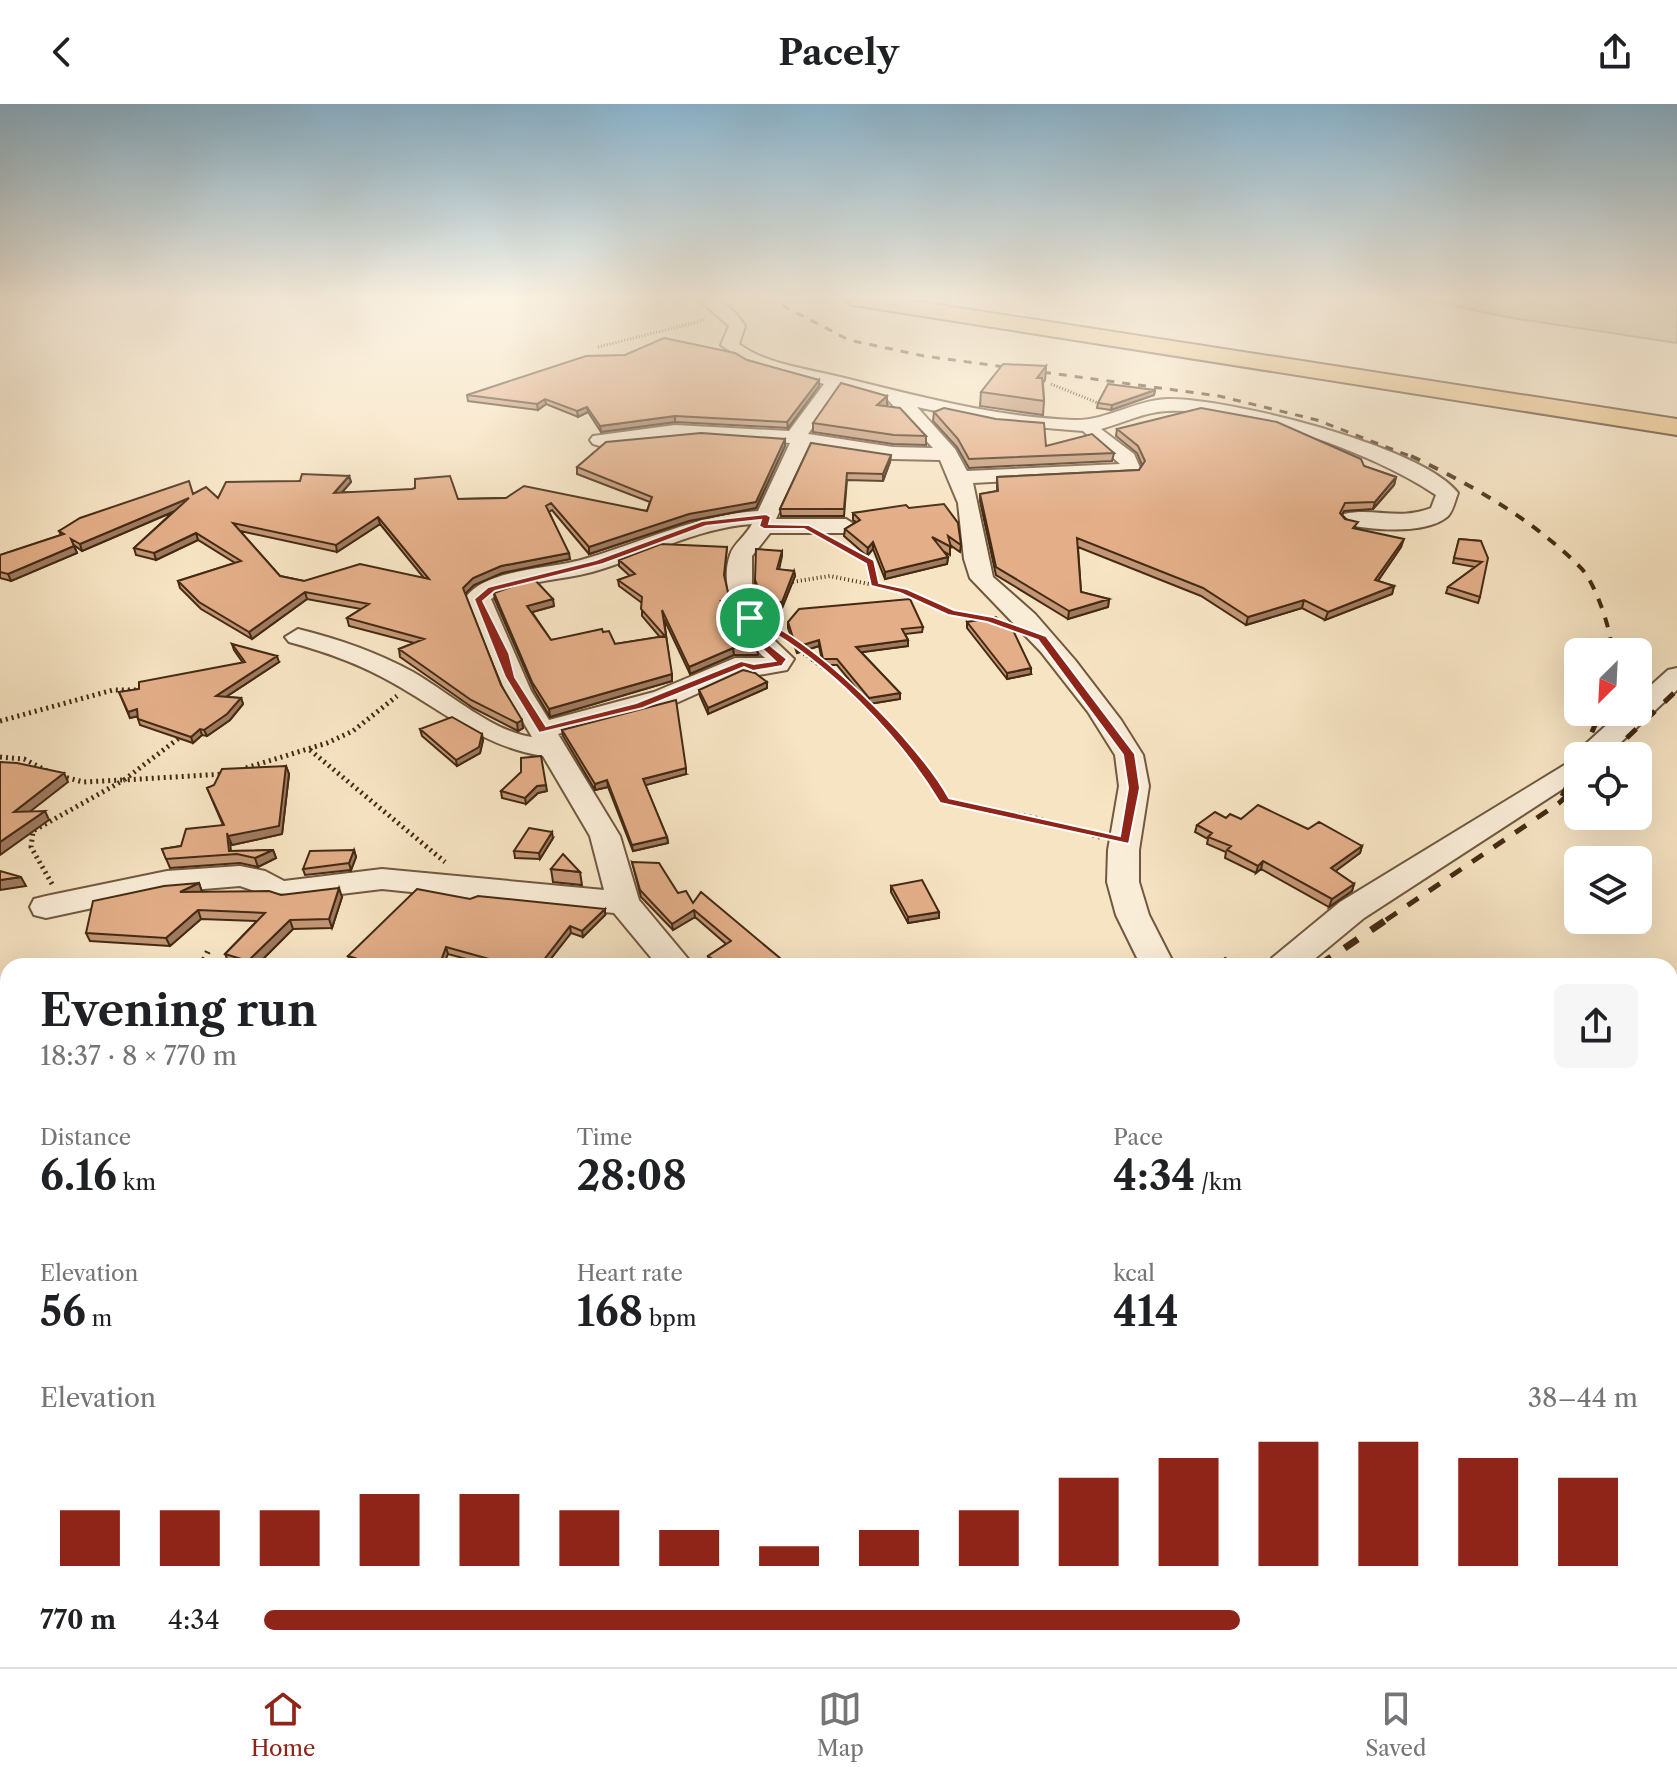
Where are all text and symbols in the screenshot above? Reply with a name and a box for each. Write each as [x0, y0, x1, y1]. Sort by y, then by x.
icon: back [40, 30, 84, 74]
text: Pacely [778, 30, 899, 74]
icon: share [1593, 30, 1637, 74]
pin [716, 584, 784, 652]
icon: arrive [728, 596, 772, 640]
north arrow [1564, 638, 1652, 726]
map controls [1564, 638, 1652, 934]
button: locate [1564, 742, 1652, 830]
button: layers [1564, 846, 1652, 934]
text: Evening run [40, 983, 317, 1037]
button: share [1554, 984, 1638, 1068]
text: 18:37 · 8 × 770 m [40, 1040, 237, 1072]
text: Distance [40, 1124, 131, 1151]
text: Time [577, 1124, 632, 1151]
text: Pace [1113, 1124, 1163, 1151]
text: 6.16 [40, 1151, 117, 1200]
text: 28:08 [577, 1151, 687, 1200]
text: 4:34 [1113, 1151, 1195, 1200]
text: km [117, 1169, 156, 1196]
text: /km [1195, 1169, 1242, 1196]
text: Elevation [40, 1260, 138, 1287]
text: Heart rate [577, 1260, 683, 1287]
text: kcal [1113, 1260, 1155, 1287]
text: 56 [40, 1287, 86, 1336]
text: 168 [577, 1287, 643, 1336]
text: 414 [1113, 1287, 1179, 1336]
text: m [86, 1305, 112, 1332]
text: bpm [643, 1305, 696, 1332]
text: Elevation [40, 1382, 156, 1414]
text: 38–44 m [1528, 1382, 1638, 1414]
text: 770 m [40, 1604, 116, 1636]
text: 4:34 [168, 1604, 220, 1636]
tab: Home [251, 1687, 315, 1762]
tab: Map [817, 1687, 864, 1762]
tab: Saved [1365, 1687, 1426, 1762]

